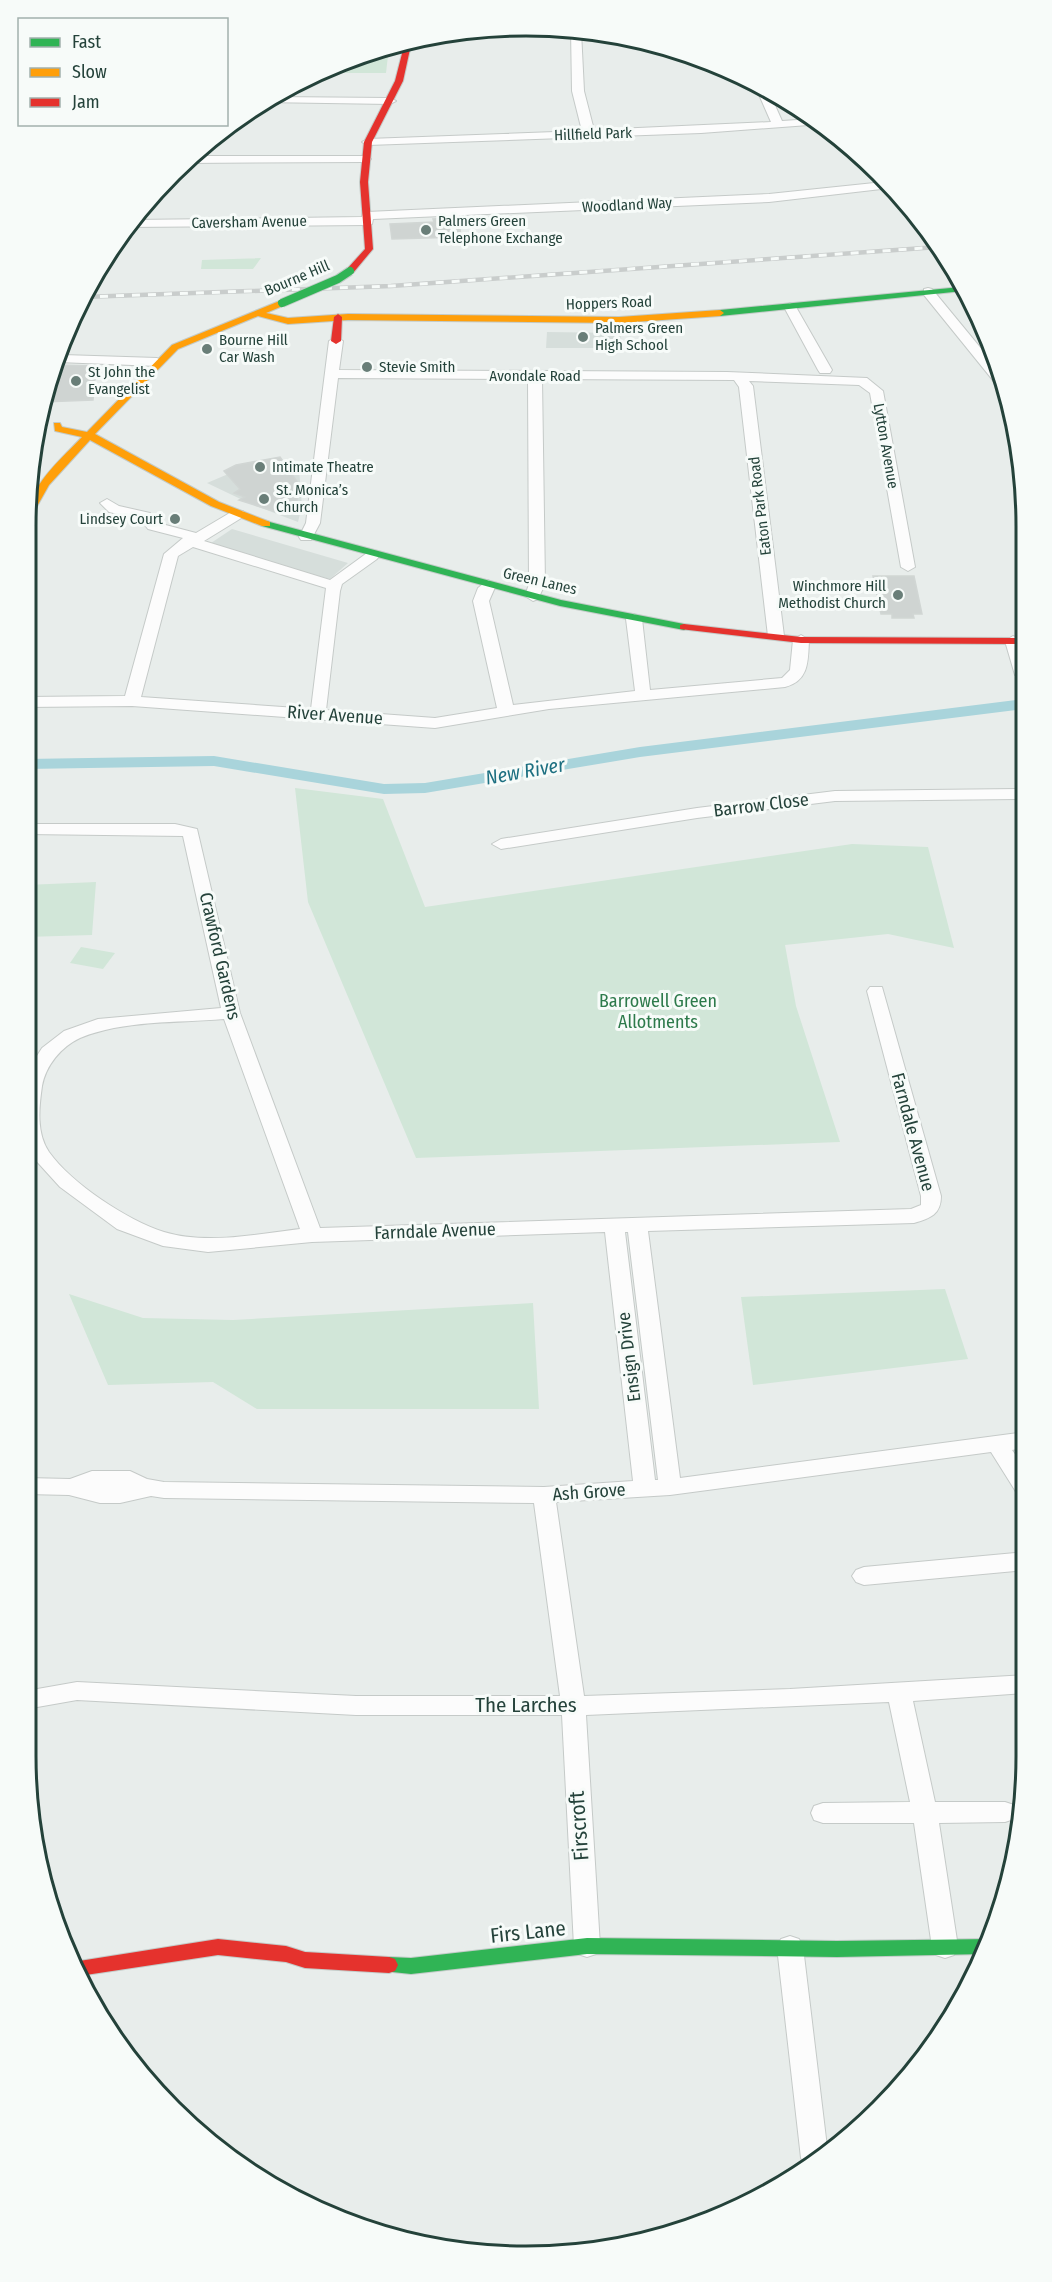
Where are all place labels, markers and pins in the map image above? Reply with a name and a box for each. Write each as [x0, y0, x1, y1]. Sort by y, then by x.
place label: Palmers Green Telephone Exchange [438, 212, 563, 247]
marker: Palmers Green Telephone Exchange [419, 223, 433, 237]
place label: Palmers Green High School [595, 319, 683, 354]
marker: Palmers Green High School [576, 330, 590, 344]
place label: Bourne Hill Car Wash [219, 331, 288, 366]
marker: Bourne Hill Car Wash [200, 342, 214, 356]
place label: Stevie Smith [379, 358, 455, 376]
marker: Stevie Smith [360, 360, 374, 374]
place label: St John the Evangelist [88, 363, 155, 398]
marker: St John the Evangelist [69, 374, 83, 388]
place label: Intimate Theatre [272, 458, 374, 476]
marker: Intimate Theatre [253, 460, 267, 474]
place label: St. Monica’s Church [276, 481, 348, 516]
marker: St. Monica’s Church [257, 492, 271, 506]
place label: Lindsey Court [79, 510, 163, 528]
marker: Lindsey Court [168, 512, 182, 526]
place label: Winchmore Hill Methodist Church [778, 577, 886, 612]
marker: Winchmore Hill Methodist Church [891, 588, 905, 602]

